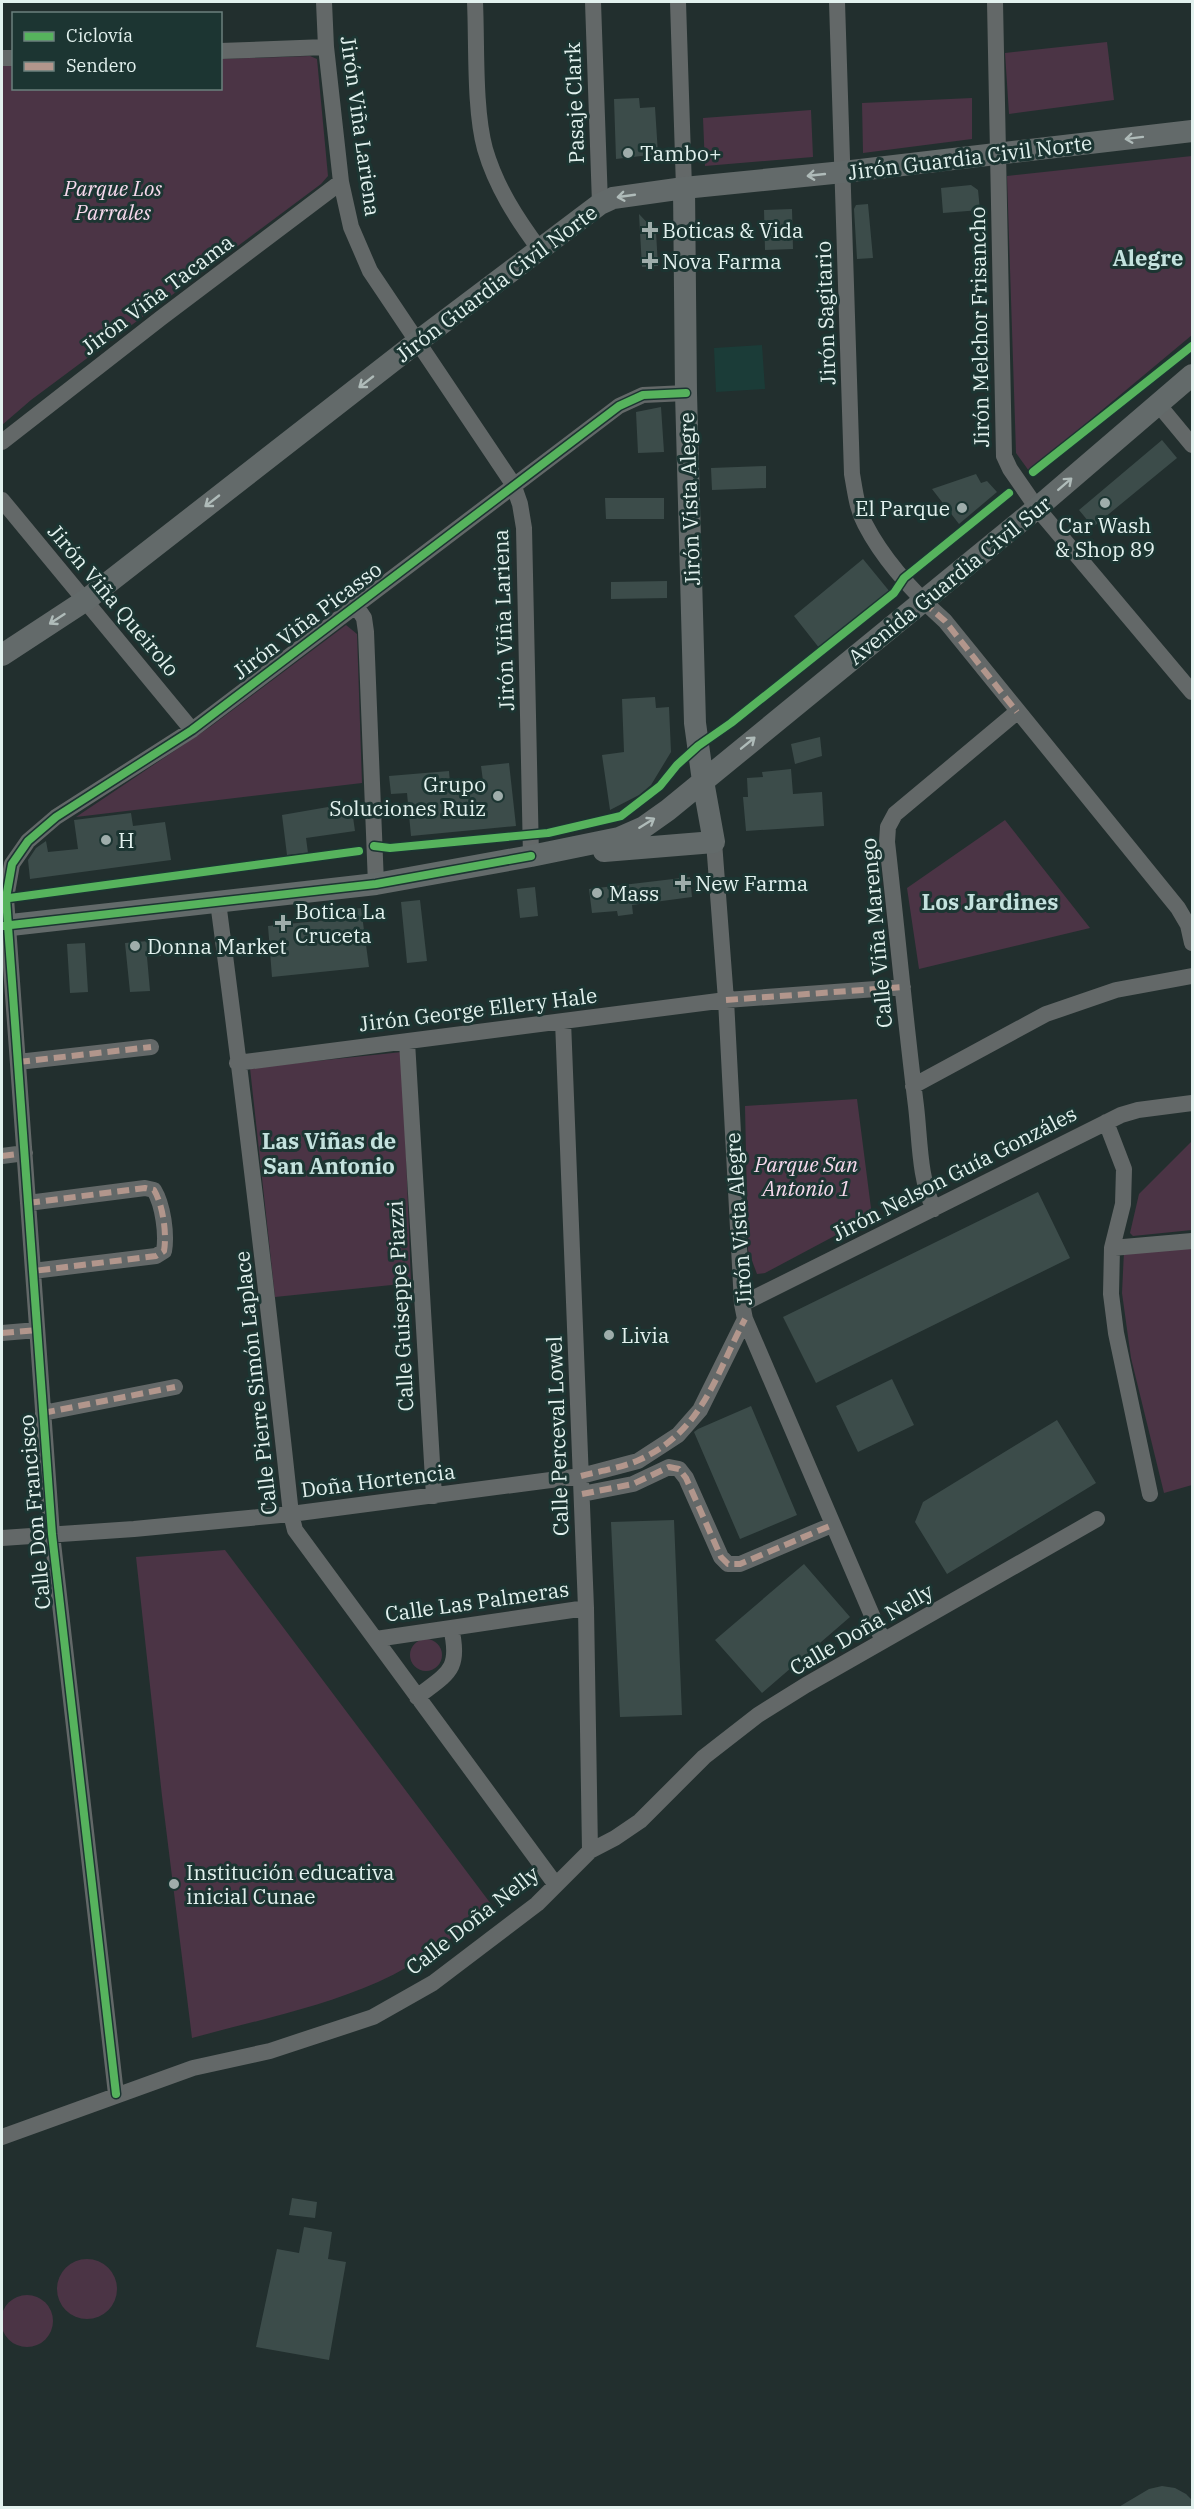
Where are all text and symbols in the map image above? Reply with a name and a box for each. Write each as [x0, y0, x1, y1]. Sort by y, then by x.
legend [12, 12, 222, 90]
text: Ciclovía [66, 24, 133, 47]
street label: Jirón Viña Lariena [335, 34, 387, 218]
street label: Pasaje Clark [558, 41, 590, 164]
text: Sendero [66, 54, 136, 77]
street label: Jirón Guardia Civil Norte [846, 128, 1094, 186]
one-way arrow [1125, 133, 1145, 144]
place label: Tambo+ [640, 139, 722, 167]
marker: Tambo+ [621, 146, 635, 160]
one-way arrow [806, 170, 826, 181]
park label: Parque Los Parrales [63, 174, 162, 226]
one-way arrow [616, 191, 636, 202]
street label: Jirón Guardia Civil Norte [389, 198, 603, 368]
street label: Jirón Melchor Frisancho [963, 206, 995, 448]
place label: Boticas & Vida [662, 216, 803, 244]
marker: Boticas & Vida [643, 223, 657, 237]
street label: Jirón Viña Tacama [75, 228, 239, 360]
street label: Jirón Sagitario [808, 241, 842, 385]
district label: Alegre [1112, 243, 1184, 272]
place label: Nova Farma [662, 247, 782, 275]
marker: Nova Farma [643, 254, 657, 268]
one-way arrow [358, 375, 374, 388]
street label: Jirón Vista Alegre [672, 412, 706, 586]
one-way arrow [1057, 477, 1072, 491]
street label: Avenida Guardia Civil Sur [842, 489, 1057, 671]
place label: El Parque [855, 494, 950, 522]
one-way arrow [204, 495, 220, 508]
marker: Car Wash & Shop 89 [1098, 496, 1112, 510]
marker: El Parque [955, 501, 969, 515]
place label: Car Wash & Shop 89 [1055, 511, 1155, 563]
street label: Jirón Viña Queirolo [42, 518, 186, 682]
street label: Jirón Viña Lariena [486, 529, 520, 711]
street label: Jirón Viña Picasso [227, 555, 387, 685]
one-way arrow [49, 613, 65, 625]
one-way arrow [740, 737, 756, 750]
place label: Grupo Soluciones Ruiz [329, 770, 486, 822]
marker: Grupo Soluciones Ruiz [491, 789, 505, 803]
one-way arrow [638, 817, 655, 829]
place label: H [118, 826, 135, 854]
marker: H [99, 833, 113, 847]
street label: Calle Viña Marengo [854, 837, 898, 1029]
place label: New Farma [695, 869, 808, 897]
marker: New Farma [676, 876, 690, 890]
place label: Mass [609, 879, 659, 907]
marker: Mass [590, 886, 604, 900]
district label: Los Jardines [922, 887, 1058, 916]
place label: Botica La Cruceta [295, 897, 386, 949]
marker: Botica La Cruceta [276, 916, 290, 930]
place label: Donna Market [147, 932, 287, 960]
marker: Donna Market [128, 939, 142, 953]
street label: Jirón George Ellery Hale [357, 981, 599, 1037]
street label: Jirón Nelson Guía Gonzáles [827, 1099, 1081, 1247]
district label: Las Viñas de San Antonio [262, 1126, 396, 1180]
street label: Jirón Vista Alegre [718, 1132, 758, 1306]
park label: Parque San Antonio 1 [753, 1150, 858, 1202]
street label: Calle Guiseppe Piazzi [380, 1200, 420, 1412]
street label: Calle Pierre Simón Laplace [227, 1250, 283, 1516]
place label: Livia [621, 1321, 669, 1349]
marker: Livia [602, 1328, 616, 1342]
street label: Calle Perceval Lowel [540, 1335, 574, 1537]
street label: Calle Don Francisco [12, 1413, 56, 1611]
street label: Doña Hortencia [299, 1457, 457, 1503]
street label: Calle Las Palmeras [383, 1574, 571, 1628]
street label: Calle Doña Nelly [784, 1576, 939, 1681]
place label: Institución educativa inicial Cunae [186, 1858, 395, 1910]
street label: Calle Doña Nelly [400, 1859, 545, 1981]
marker: Institución educativa inicial Cunae [167, 1877, 181, 1891]

